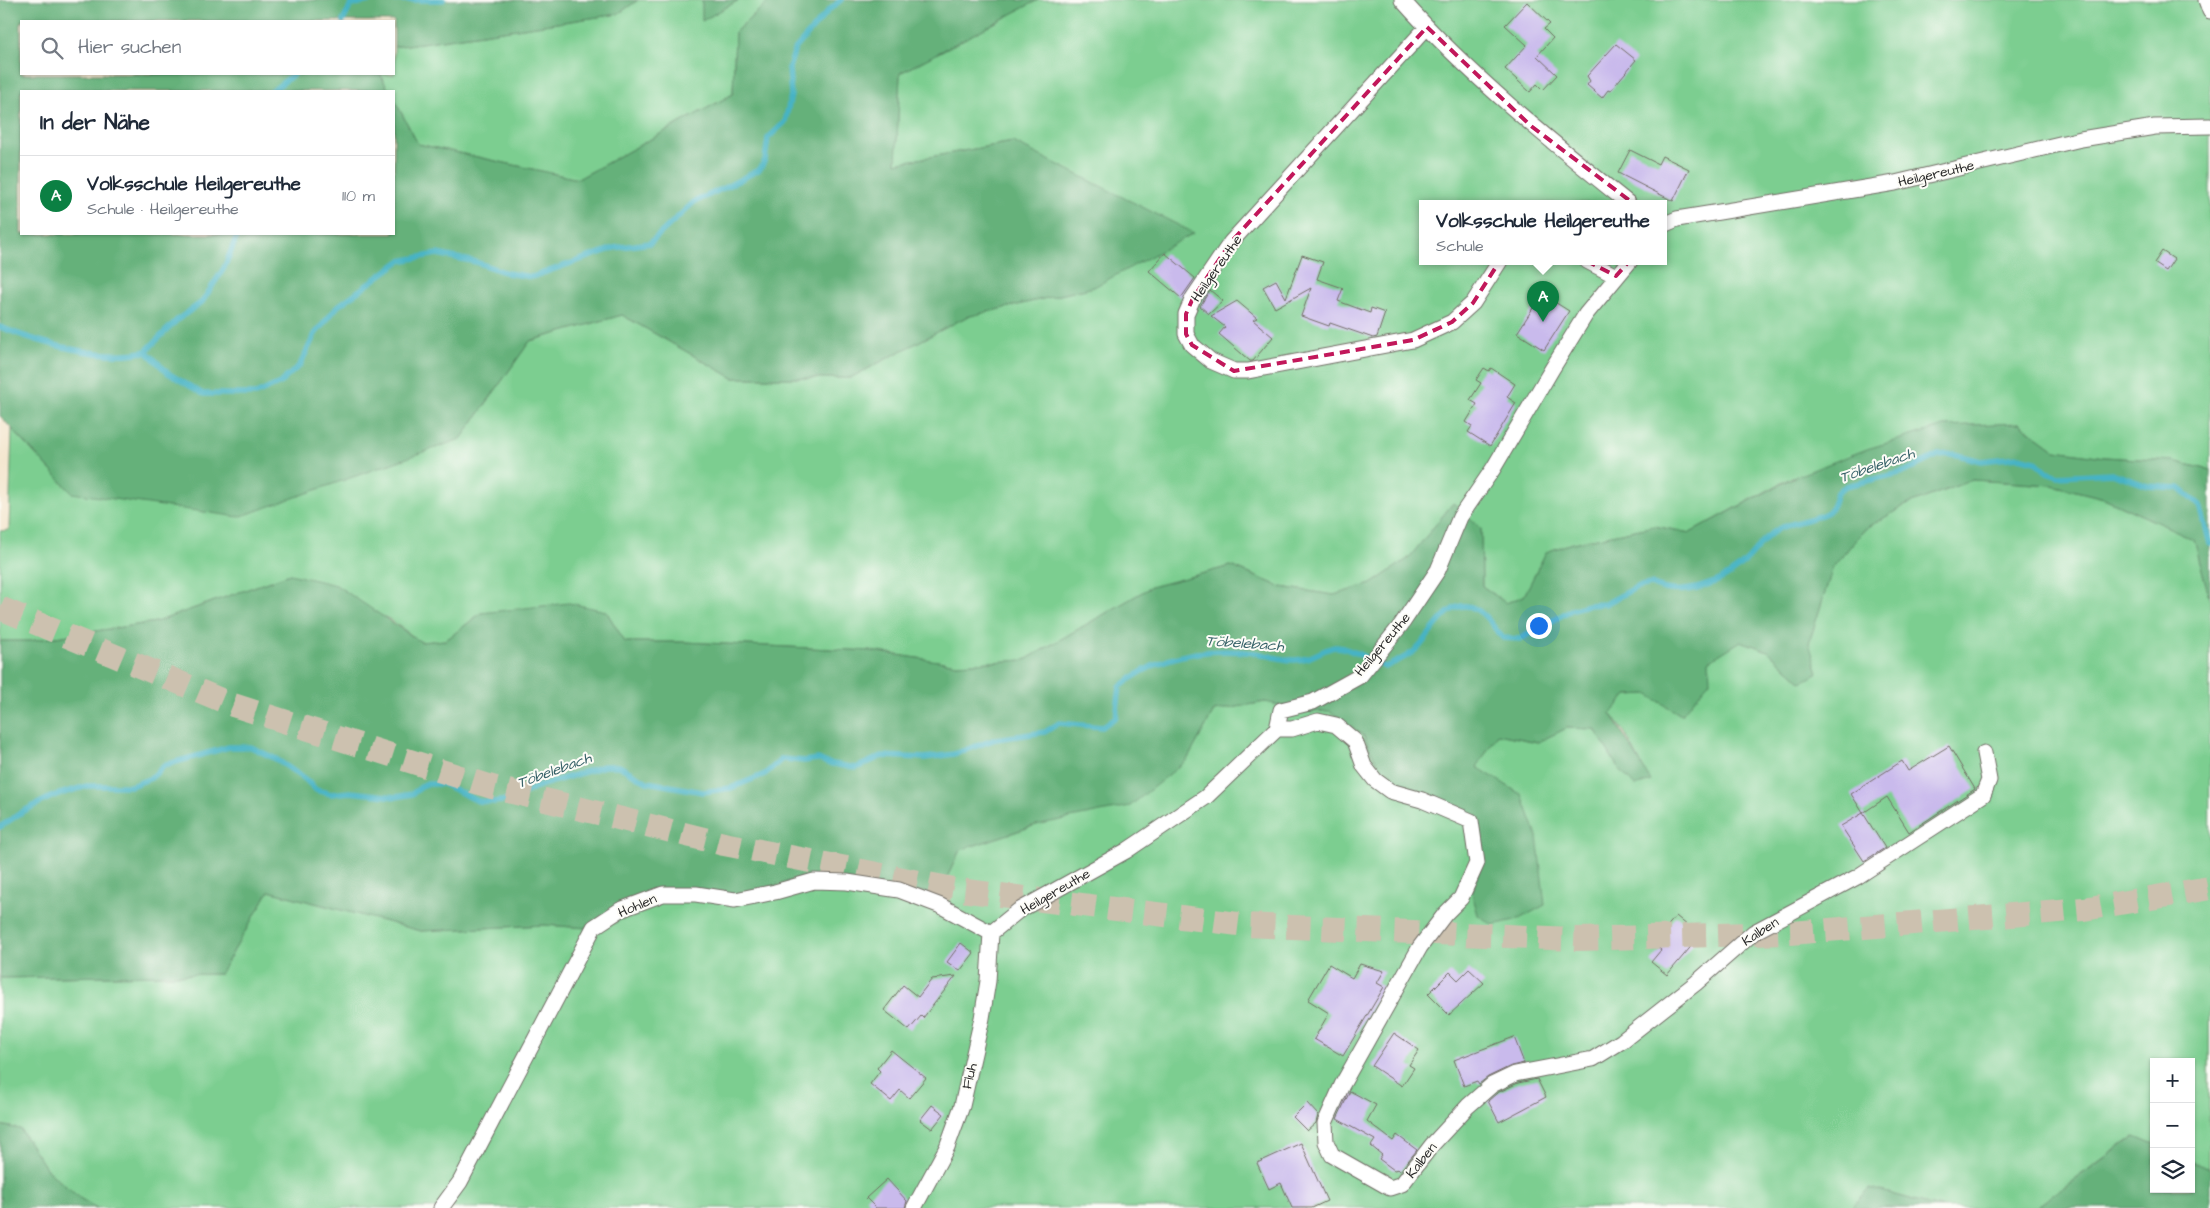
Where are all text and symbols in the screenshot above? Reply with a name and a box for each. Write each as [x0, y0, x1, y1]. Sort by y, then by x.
search box [20, 20, 395, 75]
icon: search [38, 34, 66, 62]
text: Hier suchen [78, 34, 181, 61]
text: In der Nähe [40, 108, 150, 137]
street label: Heilgereuthe [1896, 155, 1977, 192]
text: Volksschule Heilgereuthe [87, 171, 301, 198]
text: A [51, 185, 61, 207]
text: 110 m [342, 185, 375, 207]
text: Schule · Heilgereuthe [87, 198, 239, 220]
popup [1419, 200, 1667, 265]
text: Volksschule Heilgereuthe [1436, 208, 1650, 235]
street label: Heilgereuthe [1186, 231, 1248, 306]
text: Schule [1436, 235, 1484, 257]
pin: A [1527, 281, 1559, 322]
water label: Töbelebach [1837, 443, 1918, 488]
street label: Heilgereuthe [1350, 608, 1416, 681]
your location [1526, 613, 1552, 639]
water label: Töbelebach [1205, 630, 1285, 657]
water label: Töbelebach [514, 747, 595, 794]
street label: Heilgereuthe [1017, 864, 1095, 920]
street label: Hohlen [615, 889, 660, 923]
street label: Kalben [1738, 912, 1783, 951]
map controls [2150, 1058, 2195, 1193]
button: + [2150, 1058, 2195, 1103]
street label: Fluh [957, 1061, 983, 1091]
button: − [2150, 1103, 2195, 1148]
street label: Kalben [1402, 1139, 1442, 1183]
button: layers [2150, 1148, 2195, 1193]

